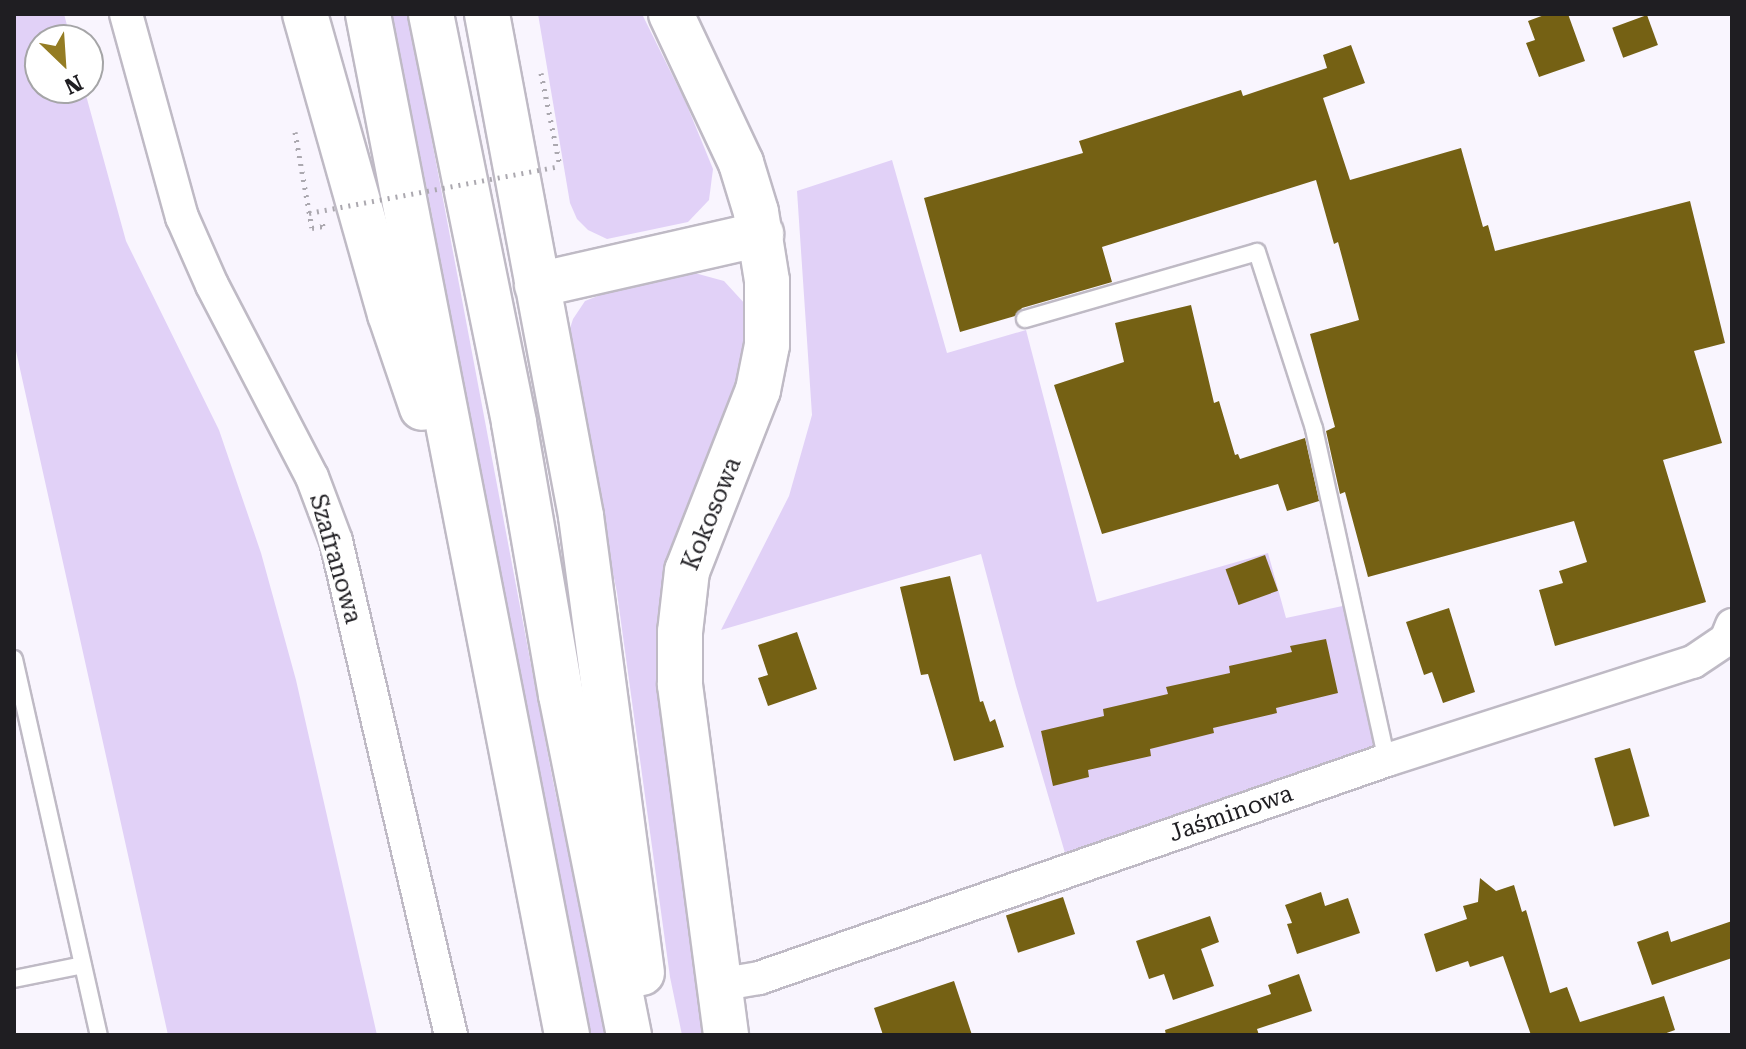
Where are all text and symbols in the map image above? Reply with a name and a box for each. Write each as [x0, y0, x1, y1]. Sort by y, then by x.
north arrow [24, 24, 104, 104]
text: N [61, 69, 86, 99]
street label: Kokosowa [676, 453, 748, 575]
street label: Szafranowa [303, 491, 367, 627]
street label: Jaśminowa [1165, 779, 1297, 849]

